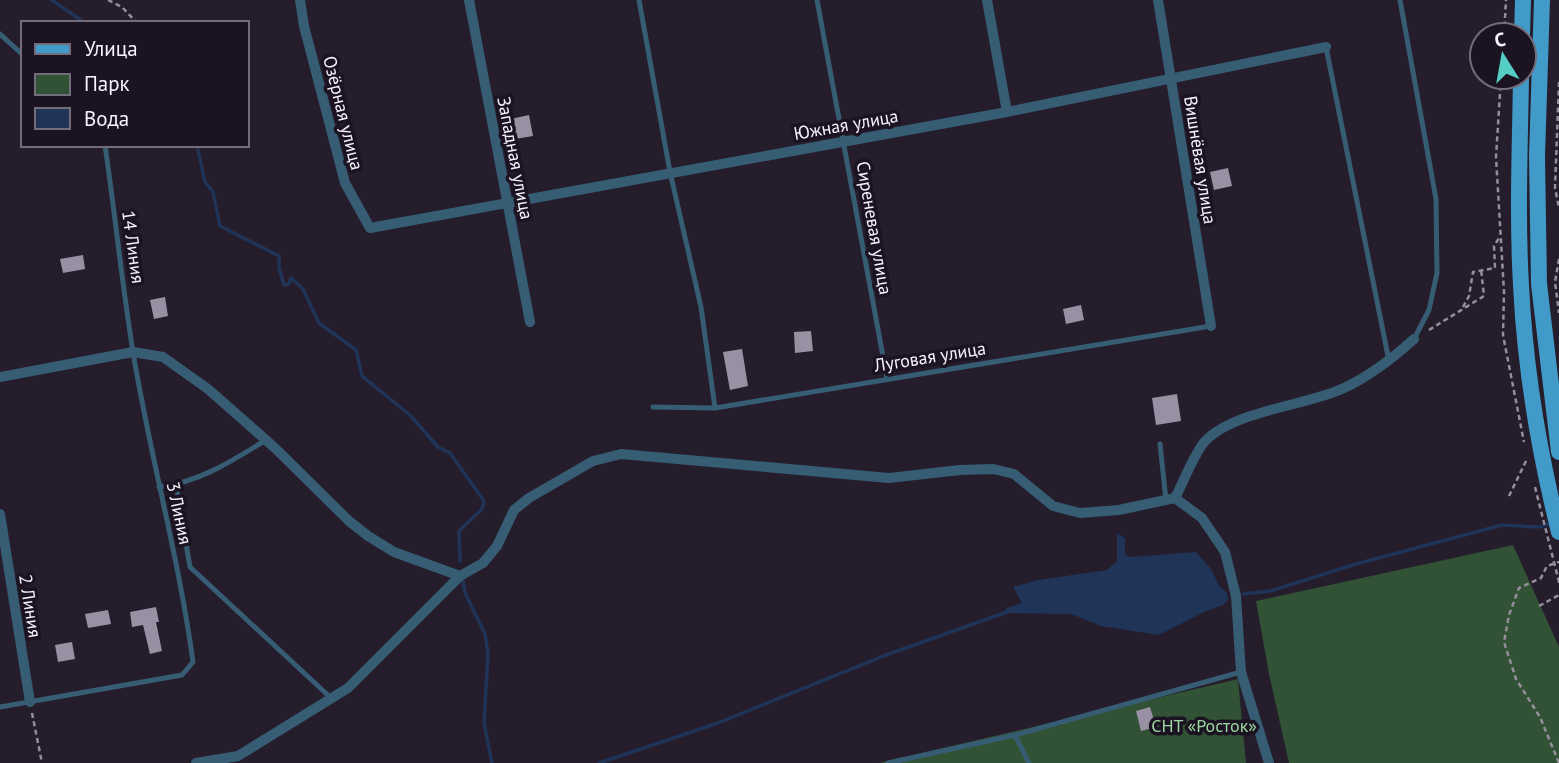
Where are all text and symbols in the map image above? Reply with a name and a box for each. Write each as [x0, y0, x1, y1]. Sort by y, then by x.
legend [21, 21, 248, 147]
north arrow [1468, 21, 1538, 91]
text: С [1492, 26, 1508, 52]
text: Улица [84, 35, 138, 62]
street label: Озёрная улица [318, 53, 369, 172]
text: Парк [84, 70, 130, 97]
street label: Западная улица [492, 94, 539, 221]
street label: Вишнёвая улица [1179, 94, 1222, 226]
street label: Южная улица [792, 104, 900, 145]
text: Вода [84, 105, 129, 132]
street label: Сиреневая улица [851, 159, 898, 296]
street label: 14 Линия [117, 209, 150, 285]
street label: Луговая улица [871, 336, 987, 377]
street label: 3 Линия [162, 479, 197, 546]
street label: 2 Линия [14, 573, 47, 639]
park label: СНТ «Росток» [1151, 714, 1257, 737]

